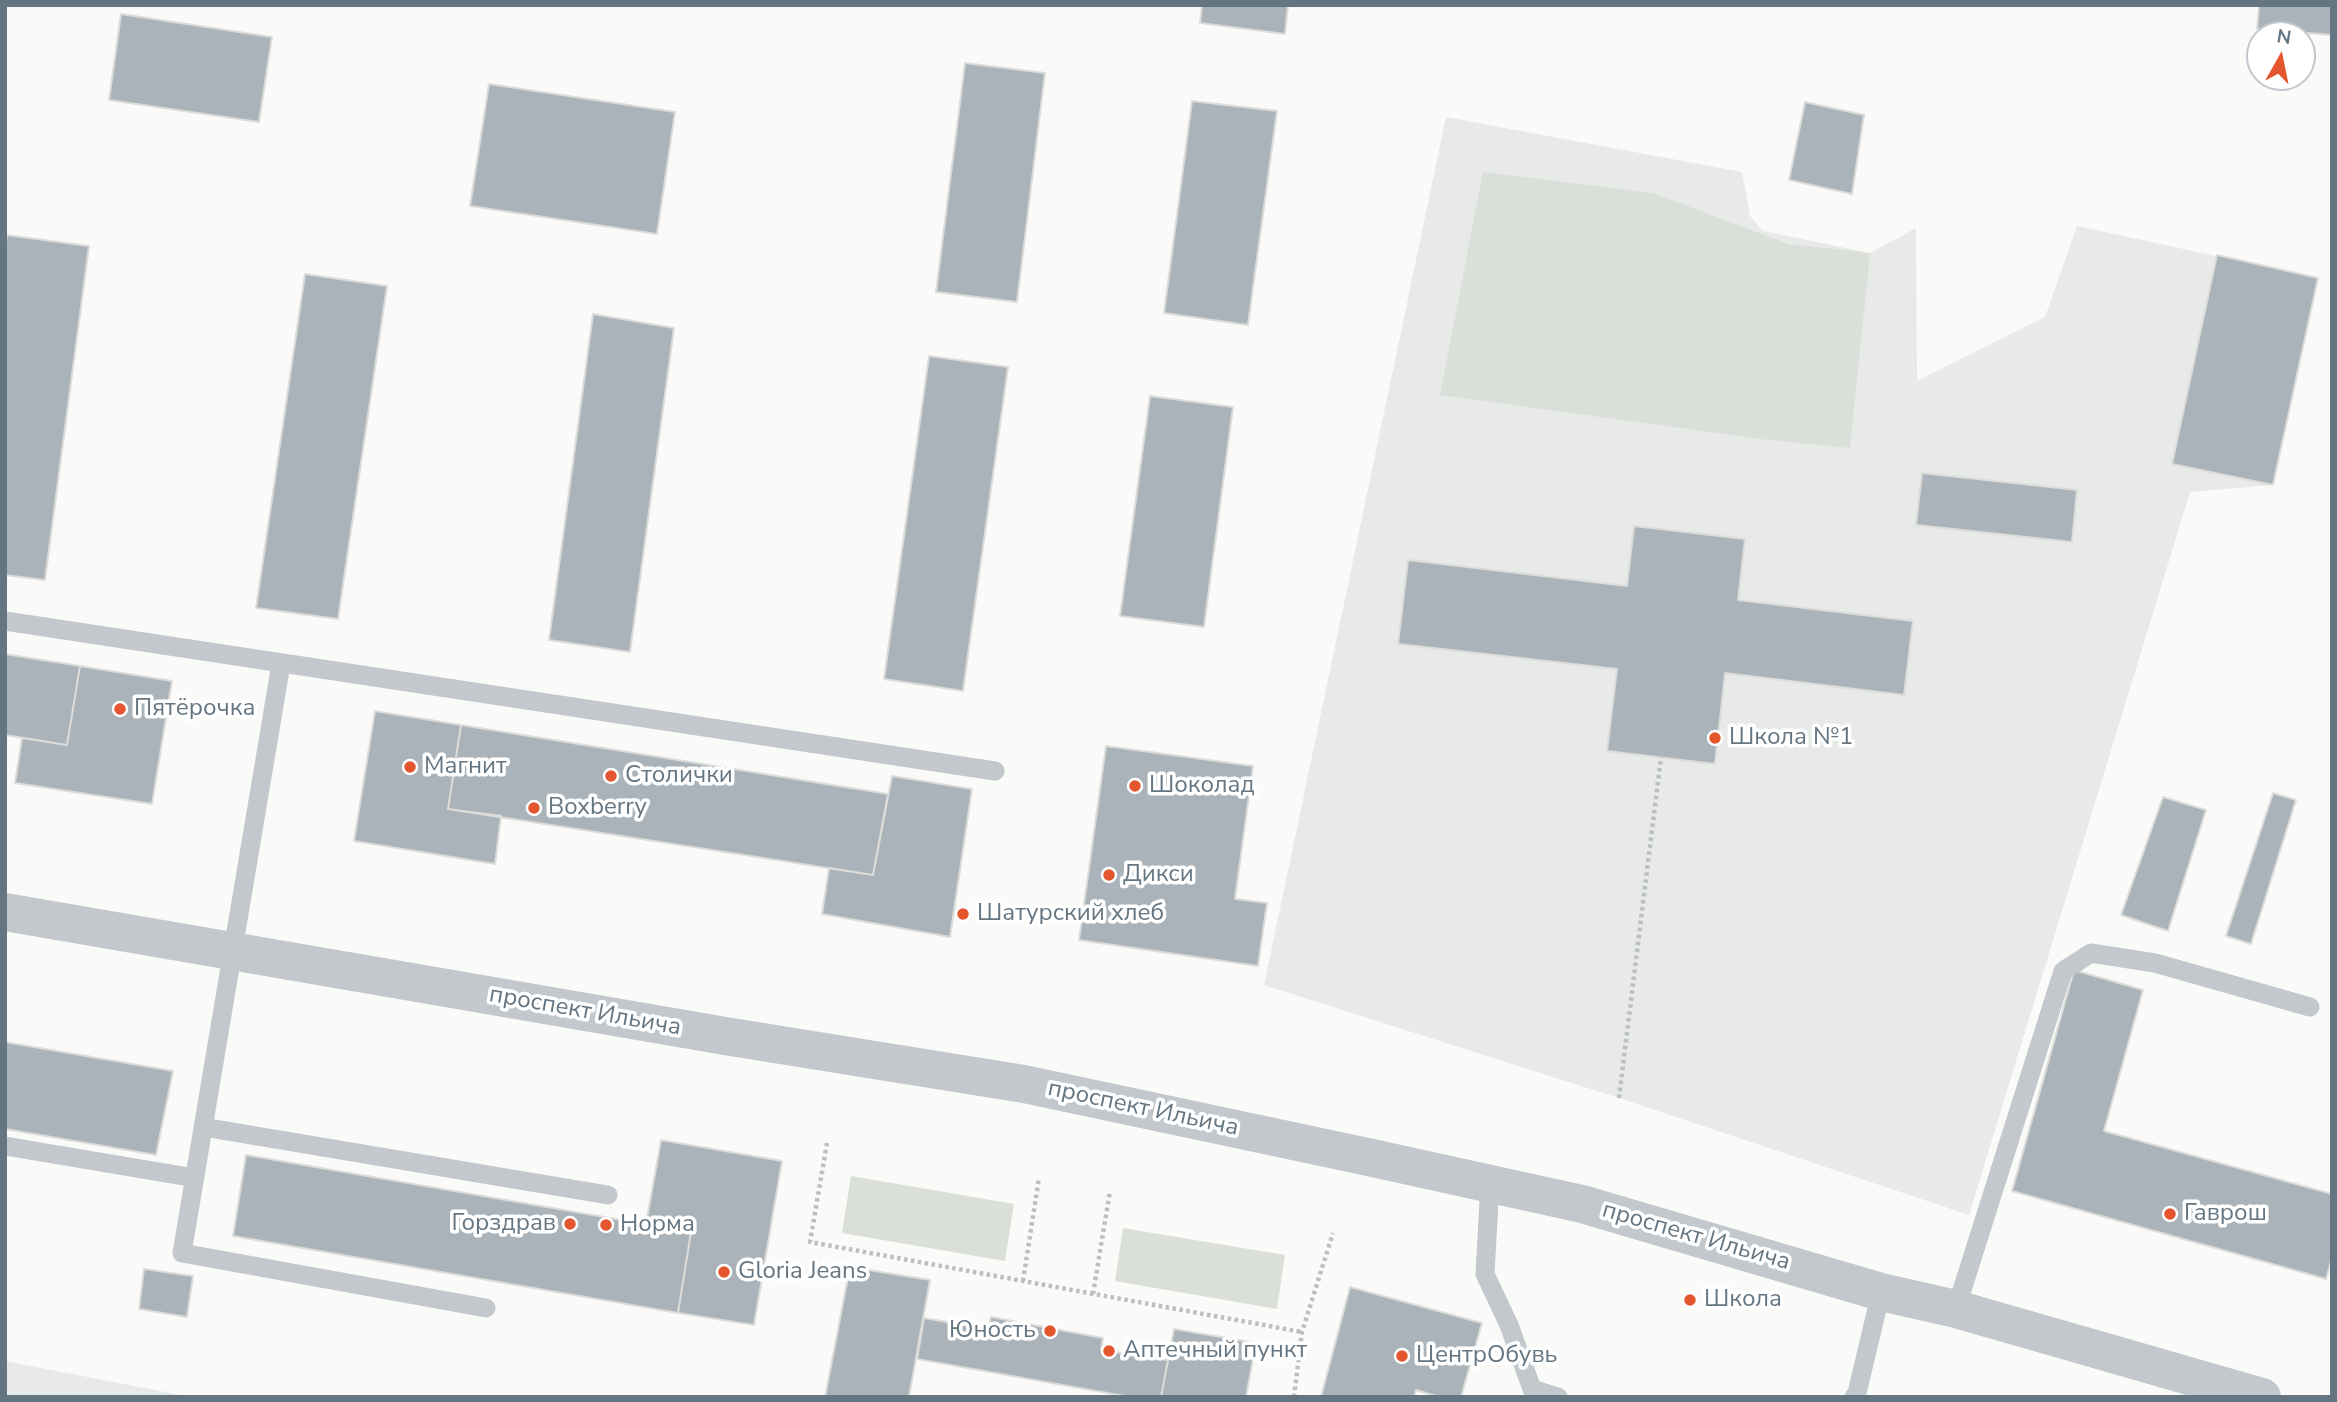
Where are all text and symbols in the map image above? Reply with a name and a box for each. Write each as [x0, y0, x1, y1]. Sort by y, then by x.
north arrow [2246, 21, 2316, 91]
text: N [2275, 23, 2293, 51]
place label: Пятёрочка [134, 695, 255, 723]
marker: Пятёрочка [112, 701, 128, 717]
place label: Школа №1 [1729, 724, 1853, 752]
marker: Школа №1 [1707, 730, 1723, 746]
place label: Магнит [424, 753, 507, 781]
marker: Магнит [402, 759, 418, 775]
place label: Столички [625, 762, 733, 790]
marker: Столички [603, 768, 619, 784]
place label: Шоколад [1149, 772, 1255, 800]
marker: Шоколад [1127, 778, 1143, 794]
place label: Boxberry [548, 794, 647, 822]
marker: Boxberry [526, 800, 542, 816]
place label: Дикси [1123, 861, 1194, 889]
marker: Дикси [1101, 867, 1117, 883]
place label: Шатурский хлеб [977, 900, 1164, 928]
marker: Шатурский хлеб [955, 906, 971, 922]
street label: проспект Ильича [487, 981, 683, 1043]
street label: проспект Ильича [1045, 1075, 1241, 1143]
street label: проспект Ильича [1599, 1196, 1793, 1278]
place label: Гаврош [2184, 1200, 2267, 1228]
marker: Гаврош [2162, 1206, 2178, 1222]
place label: Горздрав [451, 1210, 556, 1238]
place label: Норма [620, 1211, 695, 1239]
marker: Горздрав [562, 1216, 578, 1232]
marker: Норма [598, 1217, 614, 1233]
place label: Gloria Jeans [738, 1258, 867, 1286]
marker: Gloria Jeans [716, 1264, 732, 1280]
place label: Школа [1704, 1286, 1782, 1314]
marker: Школа [1682, 1292, 1698, 1308]
place label: Юность [949, 1317, 1036, 1345]
marker: Юность [1042, 1323, 1058, 1339]
place label: Аптечный пункт [1123, 1337, 1307, 1365]
place label: ЦентрОбувь [1416, 1342, 1557, 1370]
marker: Аптечный пункт [1101, 1343, 1117, 1359]
marker: ЦентрОбувь [1394, 1348, 1410, 1364]

